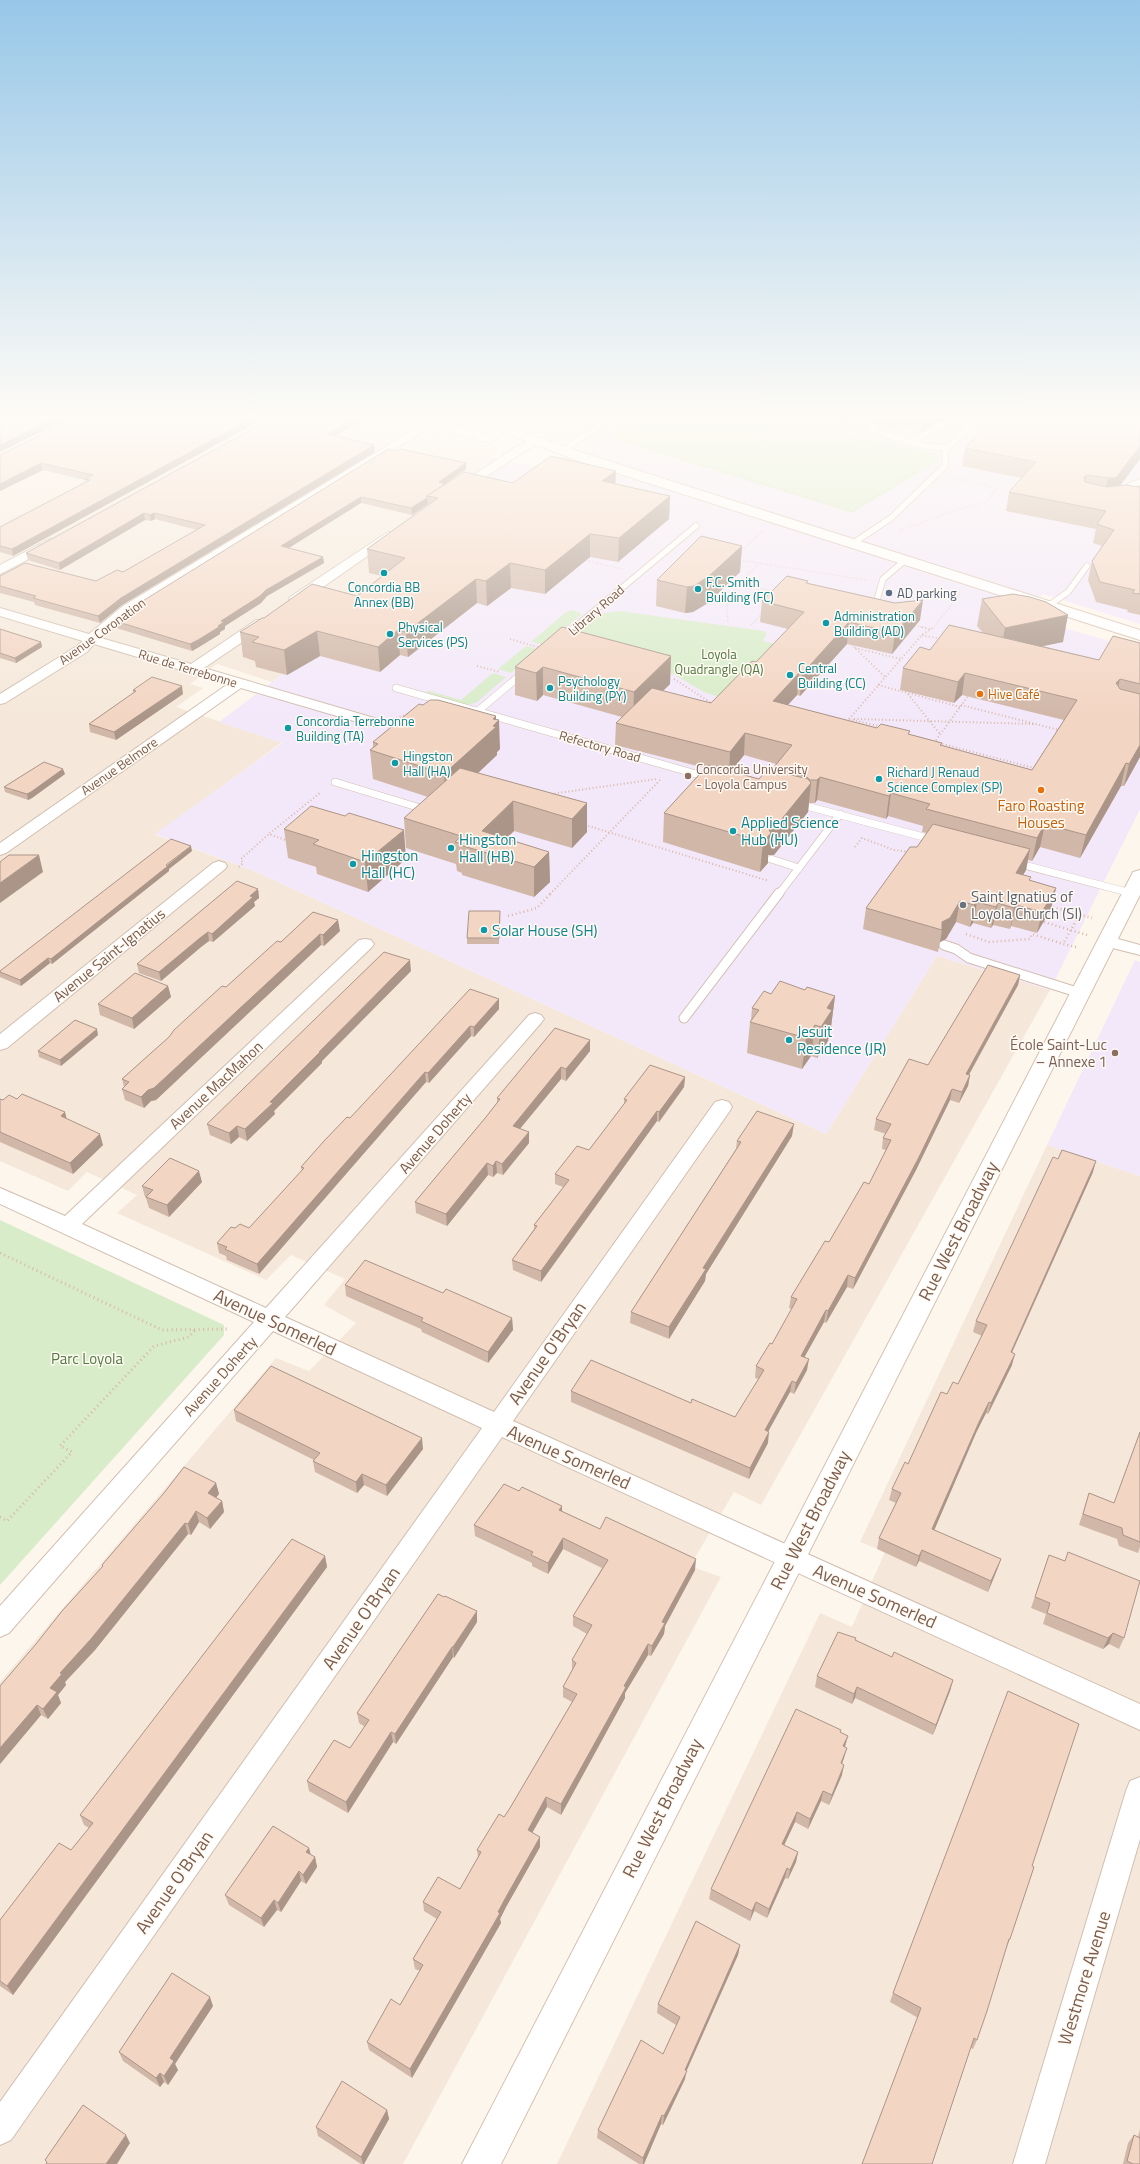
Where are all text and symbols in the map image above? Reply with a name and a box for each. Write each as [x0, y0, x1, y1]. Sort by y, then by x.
marker: Concordia BB Annex (BB) [379, 568, 389, 578]
place label: F.C. Smith Building (FC) [706, 572, 774, 607]
place label: Concordia BB Annex (BB) [348, 577, 420, 612]
street label: Library Road [564, 580, 628, 640]
place label: AD parking [897, 583, 957, 603]
marker: F.C. Smith Building (FC) [693, 584, 703, 594]
marker: AD parking [884, 588, 894, 598]
street label: Avenue Coronation [54, 593, 150, 669]
place label: Administration Building (AD) [834, 606, 915, 641]
place label: Physical Services (PS) [398, 617, 468, 652]
marker: Administration Building (AD) [821, 618, 831, 628]
marker: Physical Services (PS) [385, 629, 395, 639]
street label: Rue de Terrebonne [136, 643, 240, 693]
park label: Loyola Quadrangle (QA) [675, 644, 763, 679]
place label: Central Building (CC) [798, 658, 866, 693]
marker: Central Building (CC) [785, 670, 795, 680]
place label: Psychology Building (PY) [558, 671, 626, 706]
marker: Psychology Building (PY) [545, 683, 555, 693]
place label: Hive Café [988, 684, 1040, 704]
marker: Hive Café [975, 689, 985, 699]
place label: Concordia Terrebonne Building (TA) [296, 711, 415, 746]
marker: Concordia Terrebonne Building (TA) [283, 723, 293, 733]
street label: Refectory Road [557, 725, 643, 767]
street label: Avenue Belmore [76, 732, 162, 800]
place label: Hingston Hall (HA) [403, 746, 453, 781]
marker: Hingston Hall (HA) [390, 758, 400, 768]
place label: Concordia University - Loyola Campus [696, 759, 808, 794]
place label: Richard J Renaud Science Complex (SP) [887, 762, 1002, 797]
marker: Concordia University - Loyola Campus [683, 771, 693, 781]
marker: Richard J Renaud Science Complex (SP) [874, 774, 884, 784]
marker: Faro Roasting Houses [1036, 785, 1046, 795]
place label: Faro Roasting Houses [997, 794, 1085, 834]
place label: Applied Science Hub (HU) [741, 811, 839, 851]
marker: Applied Science Hub (HU) [728, 826, 738, 836]
place label: Hingston Hall (HB) [459, 828, 516, 868]
marker: Hingston Hall (HB) [446, 843, 456, 853]
place label: Hingston Hall (HC) [361, 844, 418, 884]
marker: Hingston Hall (HC) [348, 859, 358, 869]
place label: Saint Ignatius of Loyola Church (SI) [971, 885, 1082, 925]
marker: Saint Ignatius of Loyola Church (SI) [958, 900, 968, 910]
street label: Avenue Saint-Ignatius [48, 902, 170, 1008]
place label: Solar House (SH) [492, 919, 598, 942]
marker: Solar House (SH) [479, 925, 489, 935]
place label: Jesuit Residence (JR) [797, 1020, 886, 1060]
place label: École Saint-Luc – Annexe 1 [1010, 1033, 1107, 1073]
street label: Avenue MacMahon [164, 1035, 268, 1135]
marker: Jesuit Residence (JR) [784, 1035, 794, 1045]
marker: École Saint-Luc – Annexe 1 [1110, 1048, 1120, 1058]
street label: Avenue Doherty [393, 1087, 477, 1179]
street label: Rue West Broadway [911, 1156, 1005, 1305]
street label: Avenue Somerled [209, 1282, 341, 1362]
street label: Avenue O'Bryan [501, 1296, 593, 1410]
street label: Avenue Doherty [178, 1331, 262, 1421]
park label: Parc Loyola [51, 1347, 124, 1370]
street label: Avenue Somerled [503, 1418, 635, 1496]
street label: Rue West Broadway [763, 1445, 857, 1594]
street label: Avenue Somerled [809, 1557, 941, 1635]
street label: Avenue O'Bryan [315, 1561, 407, 1675]
street label: Rue West Broadway [615, 1733, 709, 1882]
street label: Avenue O'Bryan [128, 1825, 220, 1939]
street label: Westmore Avenue [1051, 1907, 1117, 2049]

